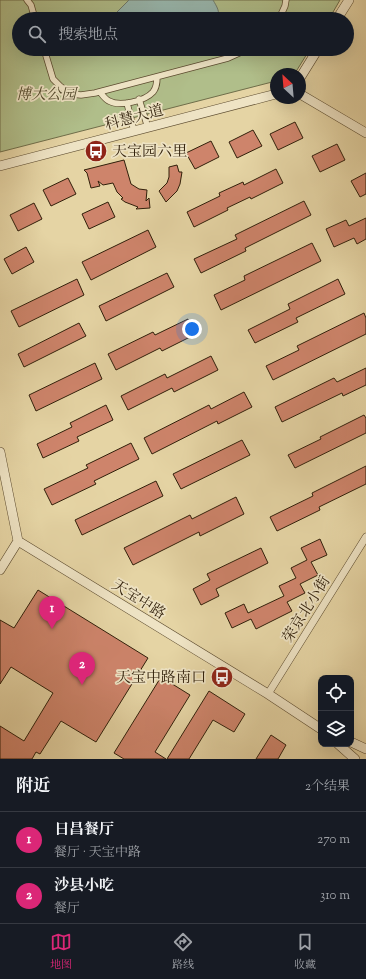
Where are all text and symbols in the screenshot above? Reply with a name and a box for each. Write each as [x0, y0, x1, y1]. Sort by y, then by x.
search box [12, 12, 354, 56]
icon: search [26, 23, 48, 45]
text: 搜索地点 [58, 25, 118, 46]
north arrow [270, 68, 306, 104]
park label: 博大公园 [16, 85, 78, 106]
street label: 科慧大道 [103, 101, 166, 136]
bus stop icon: 天宝园六里 [83, 138, 109, 164]
place label: 天宝园六里 [112, 142, 187, 163]
your location [182, 319, 202, 339]
street label: 荣京北小街 [278, 572, 336, 647]
street label: 天宝中路 [107, 575, 169, 625]
pin: 1 [39, 596, 65, 629]
pin: 2 [69, 652, 95, 685]
bus stop icon: 天宝中路南口 [209, 664, 235, 690]
place label: 天宝中路南口 [116, 668, 206, 689]
map controls [318, 675, 354, 747]
button: locate [318, 675, 354, 711]
button: layers [318, 711, 354, 747]
text: 附近 [16, 775, 50, 799]
text: 2个结果 [305, 778, 350, 796]
text: 日昌餐厅 [54, 820, 114, 841]
text: 1 [27, 831, 31, 849]
text: 270 m [317, 831, 350, 849]
text: 餐厅 · 天宝中路 [54, 844, 141, 862]
text: 沙县小吃 [54, 876, 114, 897]
text: 2 [26, 887, 32, 905]
text: 310 m [320, 887, 350, 905]
text: 餐厅 [54, 900, 80, 918]
tab: 地图 [50, 931, 72, 973]
tab: 路线 [172, 931, 194, 973]
tab: 收藏 [294, 931, 316, 973]

